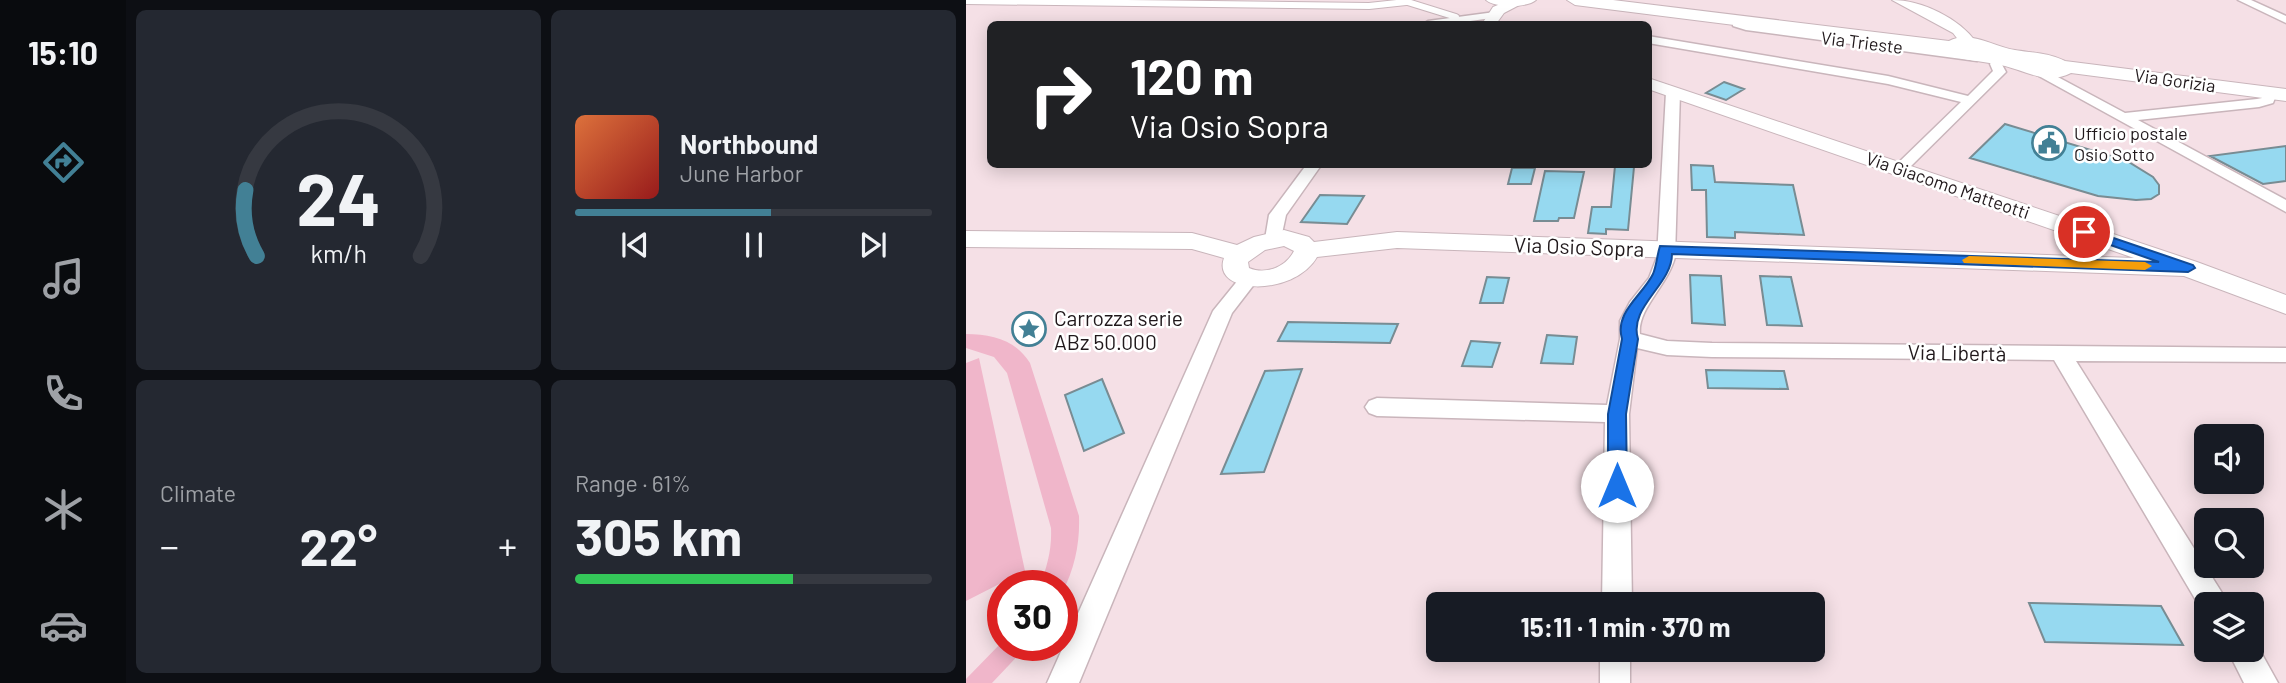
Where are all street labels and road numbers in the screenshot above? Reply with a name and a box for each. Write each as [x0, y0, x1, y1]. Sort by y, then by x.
street label: Via Trieste [1820, 26, 1904, 58]
street label: Via Gorizia [2133, 63, 2217, 97]
street label: Via Giacomo Matteotti [1863, 147, 2033, 223]
street label: Via Osio Sopra [1513, 231, 1645, 261]
street label: Via Libertà [1907, 339, 2007, 365]

